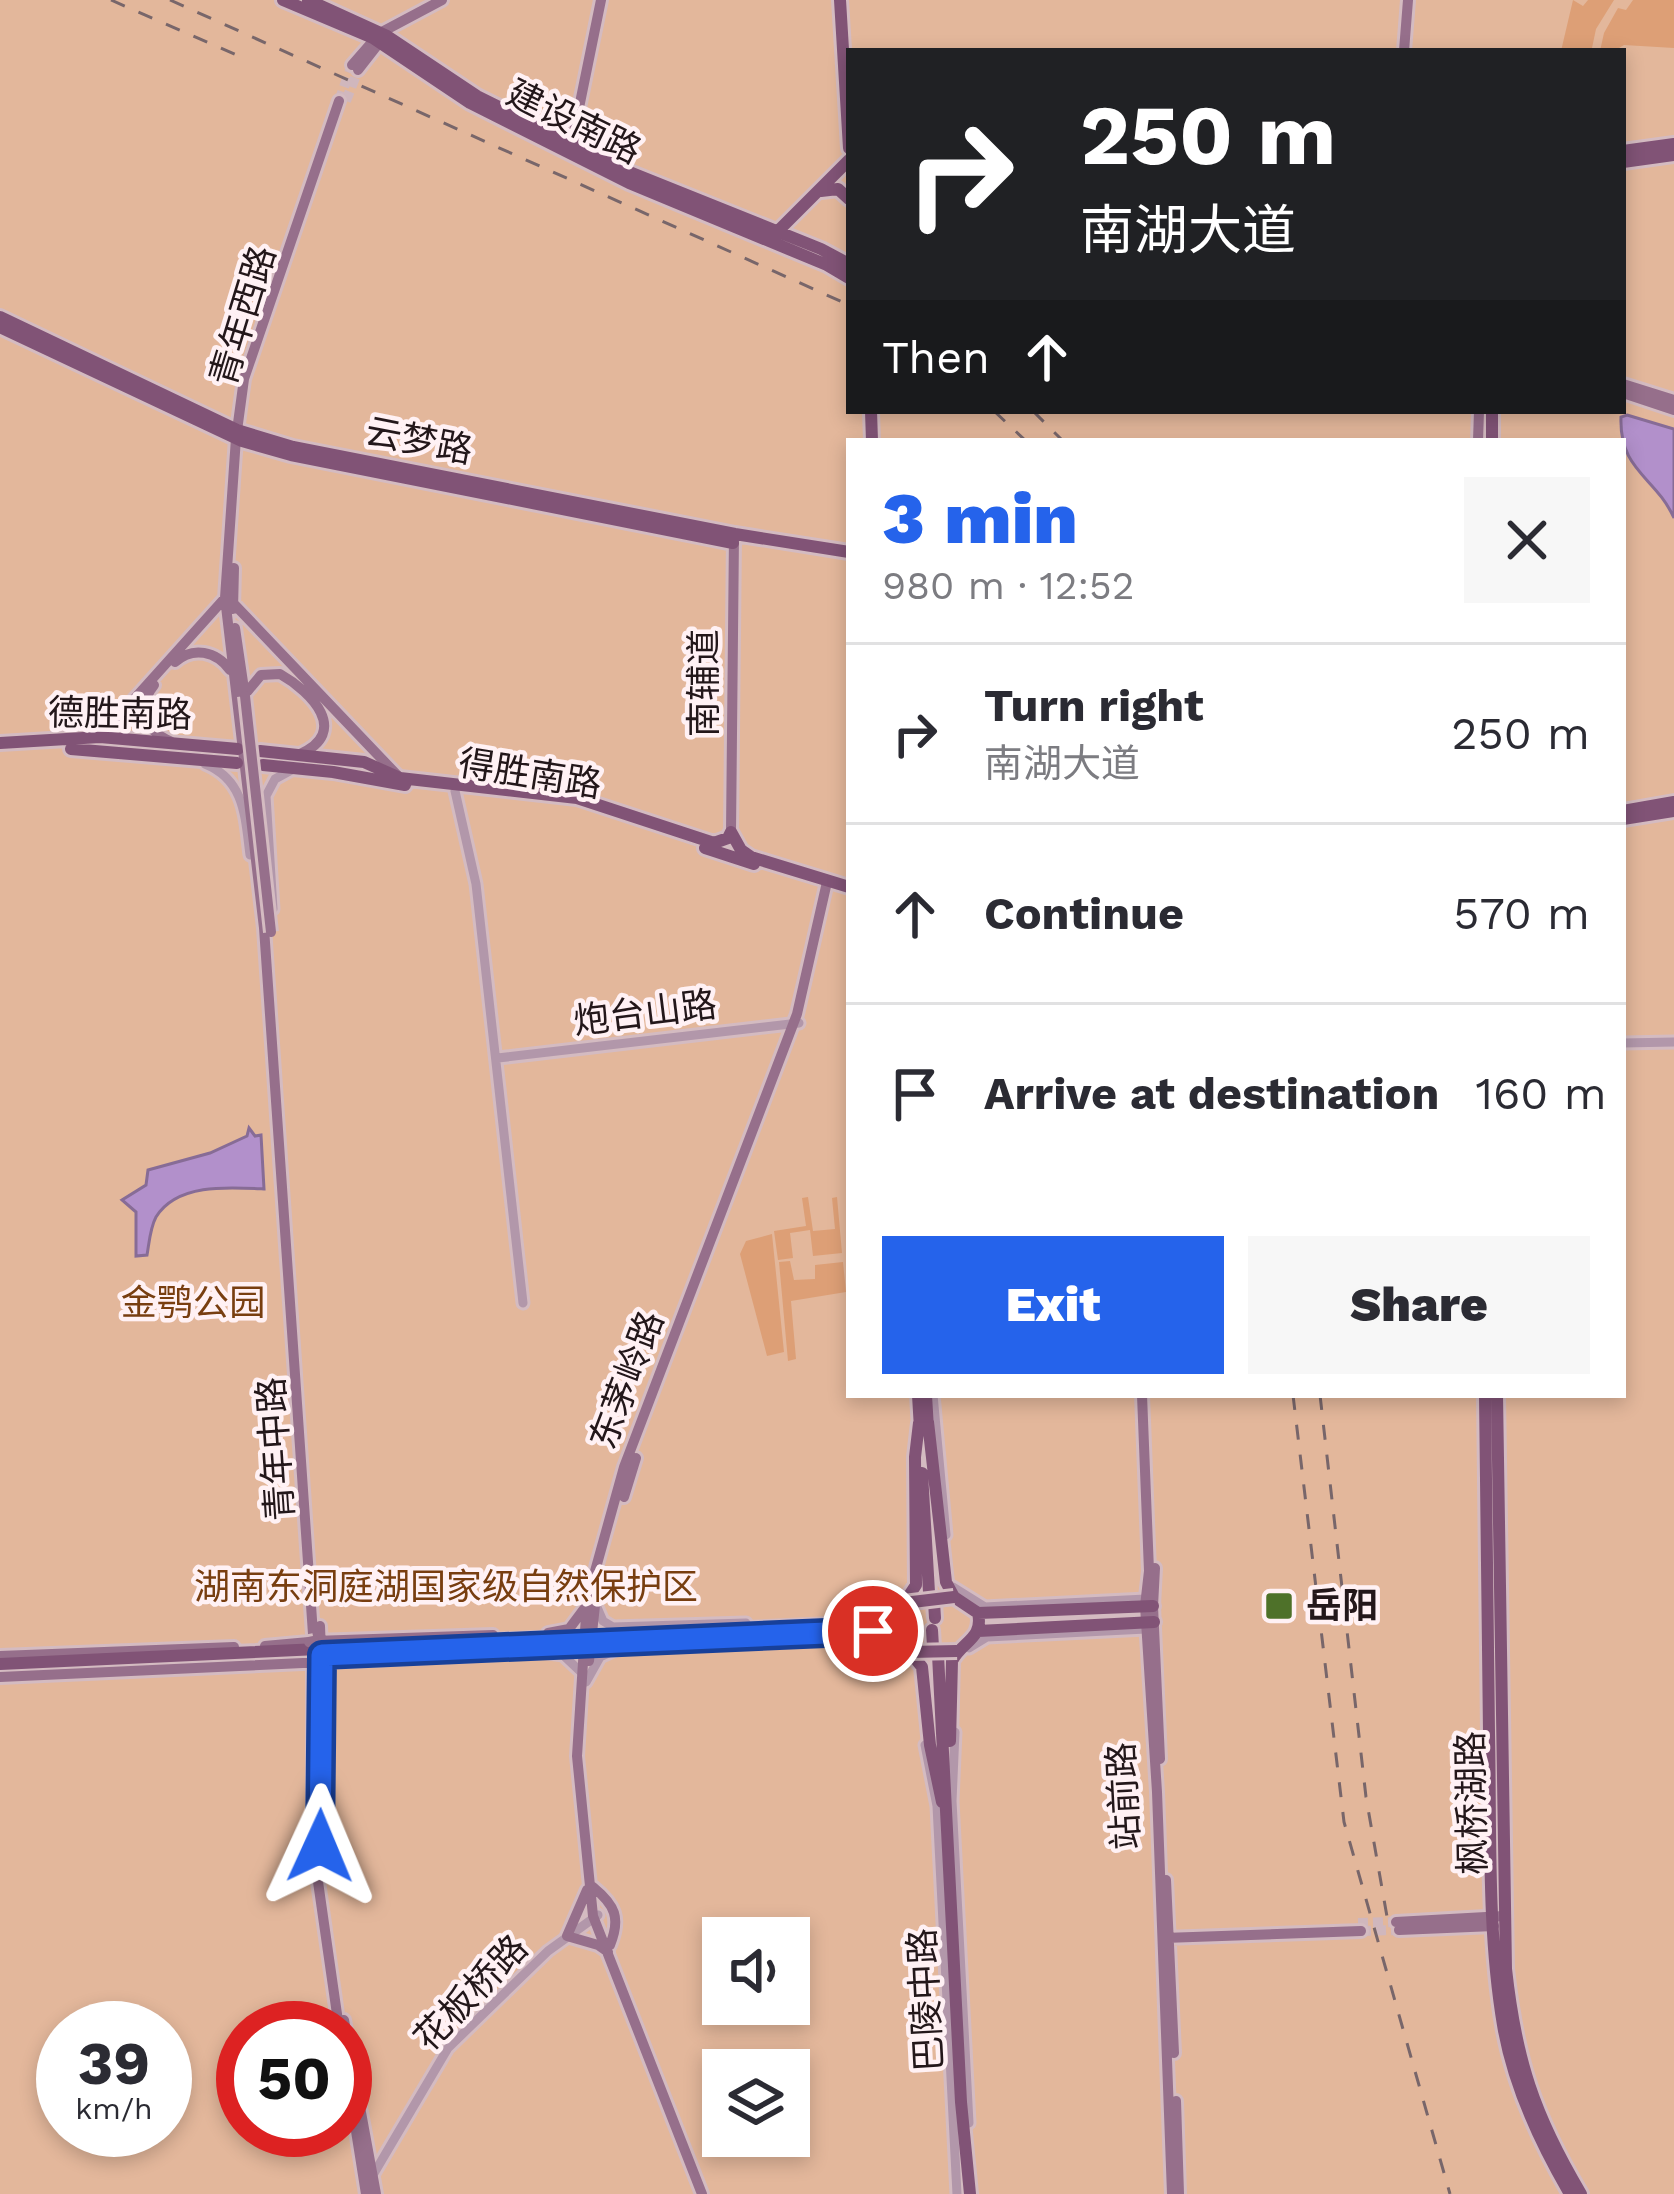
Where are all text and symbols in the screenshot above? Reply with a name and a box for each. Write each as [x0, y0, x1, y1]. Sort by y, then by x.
street label: 建设南路 [500, 72, 648, 172]
text: 250 m [1080, 86, 1336, 184]
icon: right [882, 96, 1038, 252]
text: 南湖大道 [1080, 199, 1296, 262]
street label: 青年西路 [202, 241, 284, 391]
icon: ahead [1014, 324, 1080, 390]
text: Then [882, 331, 990, 384]
street label: 云梦路 [362, 410, 476, 472]
text: 3 min [882, 476, 1078, 560]
button: close [1464, 477, 1590, 603]
text: 980 m · 12:52 [882, 563, 1134, 608]
street label: 南辅道 [683, 629, 725, 737]
text: Turn right [984, 679, 1204, 732]
street label: 德胜南路 [48, 692, 192, 736]
icon: right [882, 701, 948, 767]
text: 250 m [1451, 707, 1590, 760]
text: 南湖大道 [984, 741, 1140, 786]
street label: 得胜南路 [456, 742, 604, 806]
icon: ahead [882, 881, 948, 947]
text: Continue [984, 887, 1184, 940]
text: 570 m [1453, 887, 1590, 940]
street label: 炮台山路 [571, 983, 719, 1043]
icon: arrive [882, 1061, 948, 1127]
text: Arrive at destination [984, 1067, 1439, 1120]
text: 160 m [1475, 1067, 1607, 1120]
button: Exit [882, 1236, 1224, 1374]
button: Share [1248, 1236, 1590, 1374]
park label: 金鹗公园 [121, 1282, 265, 1324]
street label: 东茅岭路 [582, 1305, 672, 1455]
street label: 青年中路 [250, 1376, 302, 1522]
park label: 湖南东洞庭湖国家级自然保护区 [194, 1566, 698, 1608]
pin [822, 1580, 924, 1682]
place label: 岳阳 [1306, 1585, 1378, 1627]
marker: 岳阳 [1263, 1590, 1295, 1622]
icon: arrive [840, 1598, 906, 1664]
street label: 枫桥湖路 [1450, 1731, 1494, 1875]
street label: 站前路 [1100, 1741, 1148, 1851]
position arrow [257, 1783, 383, 1909]
map controls [702, 1917, 810, 2157]
button: sound [702, 1917, 810, 2025]
street label: 花板桥路 [406, 1927, 536, 2059]
street label: 巴陵中路 [901, 1927, 951, 2073]
speed limit sign: 50 [216, 2001, 372, 2157]
text: 39 [78, 2028, 150, 2099]
button: layers [702, 2049, 810, 2157]
text: km/h [75, 2091, 153, 2126]

